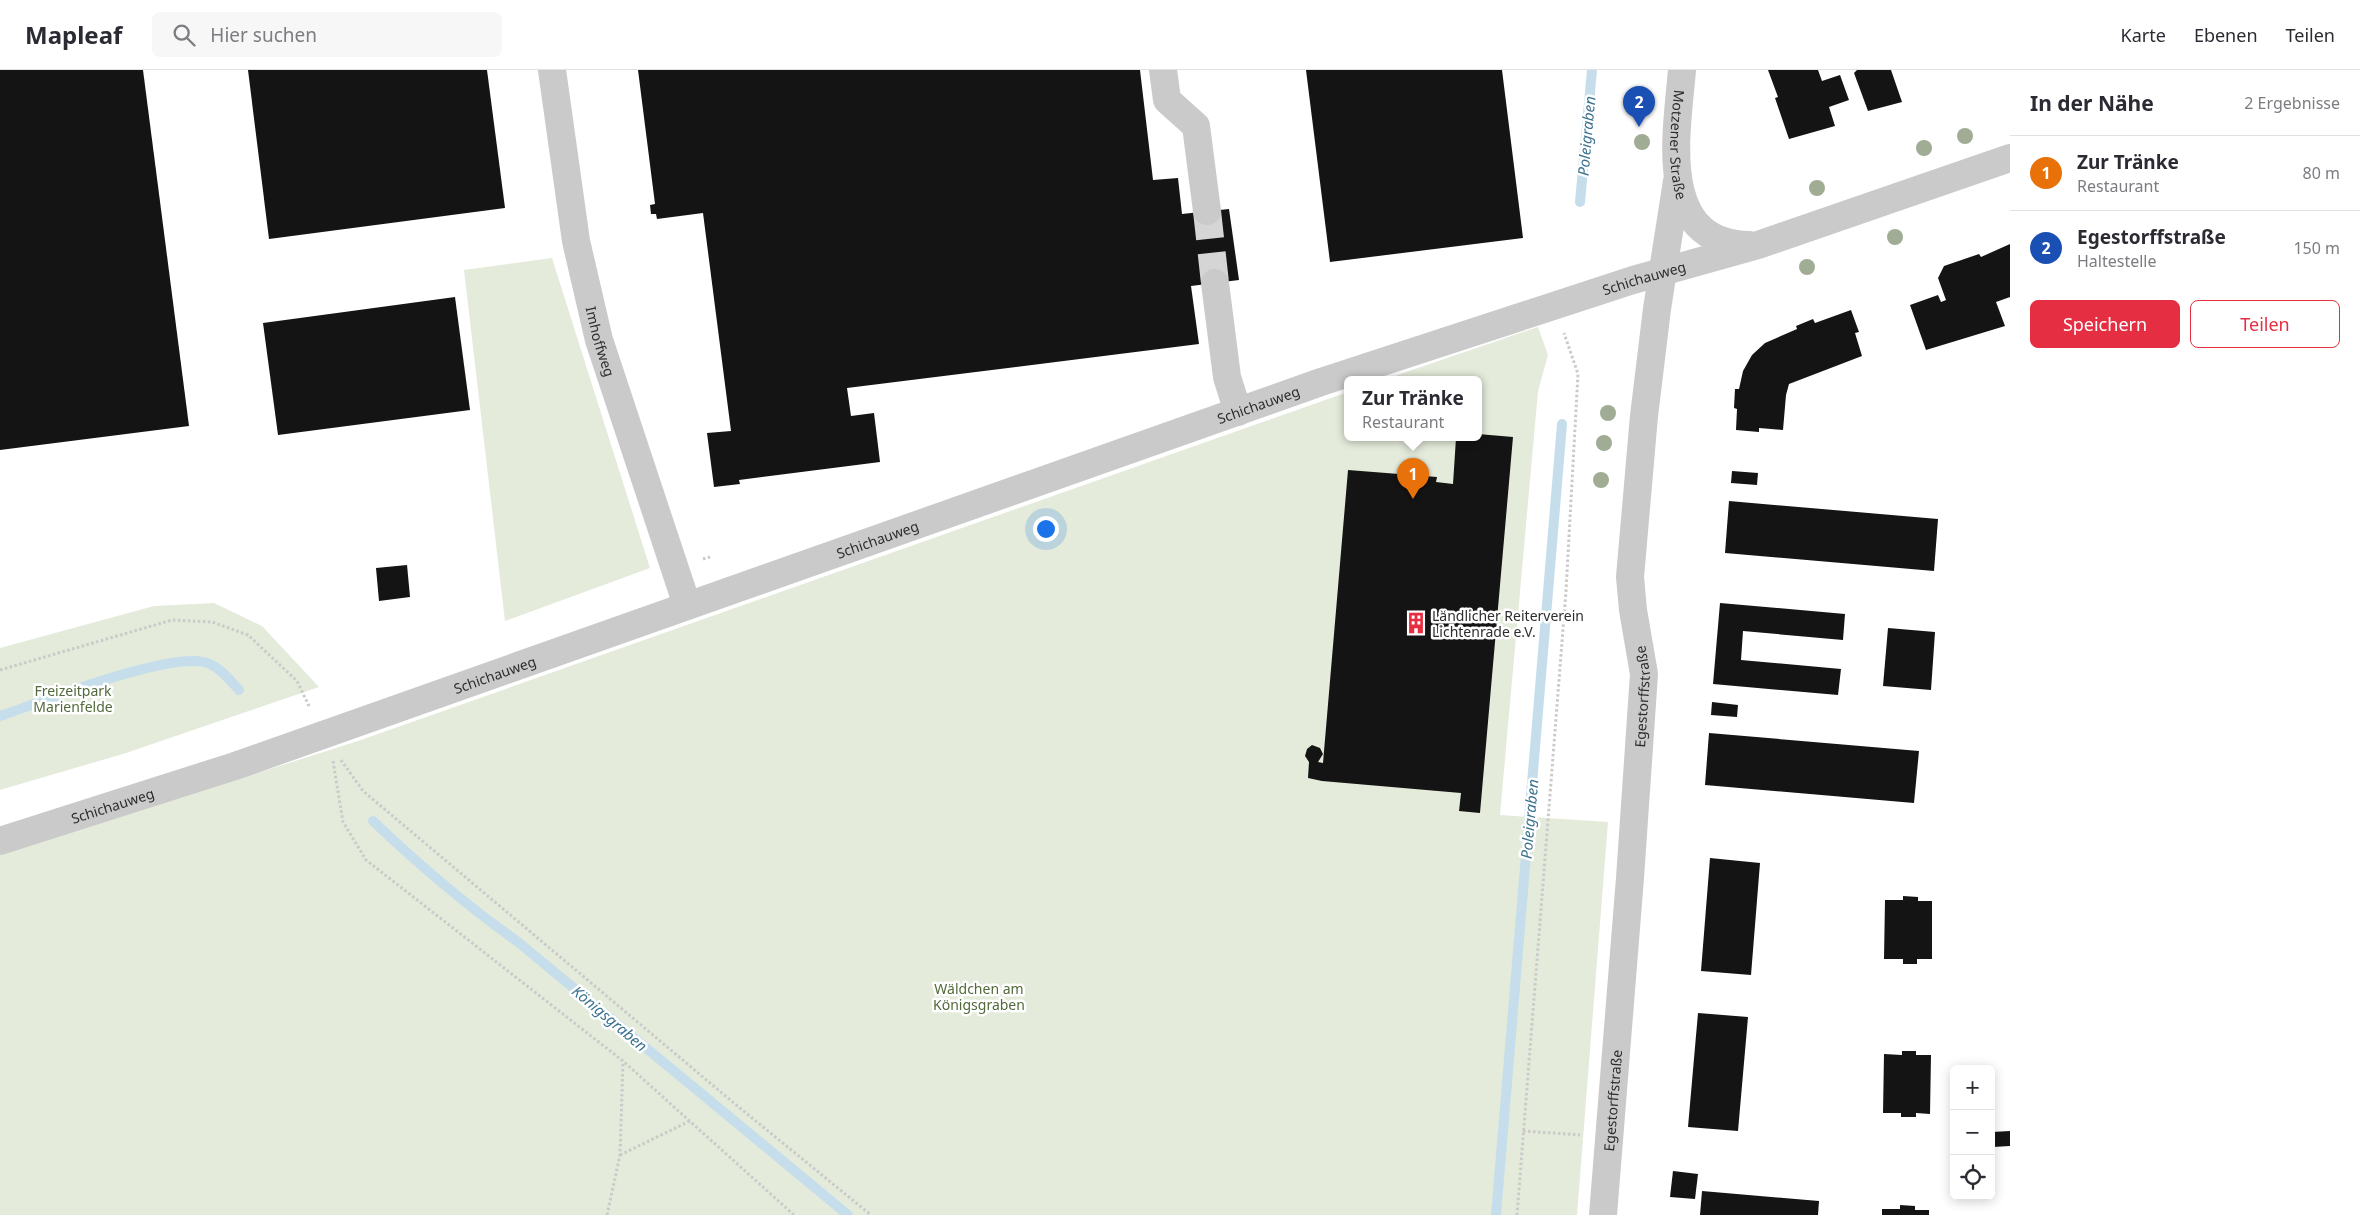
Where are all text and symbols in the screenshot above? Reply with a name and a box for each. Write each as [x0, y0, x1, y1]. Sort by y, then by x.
search box [152, 12, 502, 57]
text: Mapleaf [25, 18, 122, 51]
icon: search [170, 21, 198, 49]
text: Hier suchen [210, 22, 317, 48]
text: Karte [2121, 23, 2166, 47]
text: Ebenen [2194, 23, 2258, 47]
text: Teilen [2286, 23, 2335, 47]
pin: 2 [1623, 86, 1655, 127]
street label: Motzener Straße [1667, 89, 1692, 202]
text: In der Nähe [2030, 89, 2154, 117]
text: 2 Ergebnisse [2244, 92, 2340, 114]
water label: Poleigraben [1573, 95, 1599, 177]
text: Zur Tränke [2077, 149, 2179, 175]
text: 1 [2041, 162, 2051, 184]
text: 80 m [2303, 162, 2340, 184]
text: Restaurant [2077, 175, 2159, 197]
text: Egestorffstraße [2077, 224, 2226, 250]
text: 2 [2041, 237, 2051, 259]
text: 150 m [2293, 237, 2340, 259]
text: Haltestelle [2077, 250, 2157, 272]
street label: Schichauweg [1600, 256, 1688, 299]
button: Speichern [2030, 300, 2180, 348]
button: Teilen [2190, 300, 2340, 348]
street label: Imhoffweg [582, 304, 620, 379]
popup [1344, 376, 1482, 441]
street label: Schichauweg [1214, 381, 1302, 428]
text: Zur Tränke [1362, 385, 1464, 411]
text: Restaurant [1362, 411, 1444, 433]
pin: 1 [1397, 458, 1429, 499]
street label: Schichauweg [834, 516, 921, 562]
your location [1033, 516, 1059, 542]
place label: Ländlicher Reiterverein Lichtenrade e.V. [1432, 606, 1584, 641]
building icon: Ländlicher Reiterverein Lichtenrade e.V. [1403, 610, 1429, 636]
street label: Egestorffstraße [1629, 644, 1654, 748]
street label: Schichauweg [451, 651, 538, 698]
park label: Freizeitpark Marienfelde [33, 681, 113, 716]
water label: Poleigraben [1516, 778, 1542, 860]
street label: Schichauweg [68, 783, 156, 827]
park label: Wäldchen am Königsgraben [933, 979, 1025, 1014]
water label: Königsgraben [568, 981, 652, 1055]
street label: Egestorffstraße [1599, 1049, 1626, 1152]
map controls [1950, 1065, 1995, 1200]
button: + [1950, 1065, 1995, 1110]
button: − [1950, 1110, 1995, 1155]
button: locate [1950, 1155, 1995, 1200]

